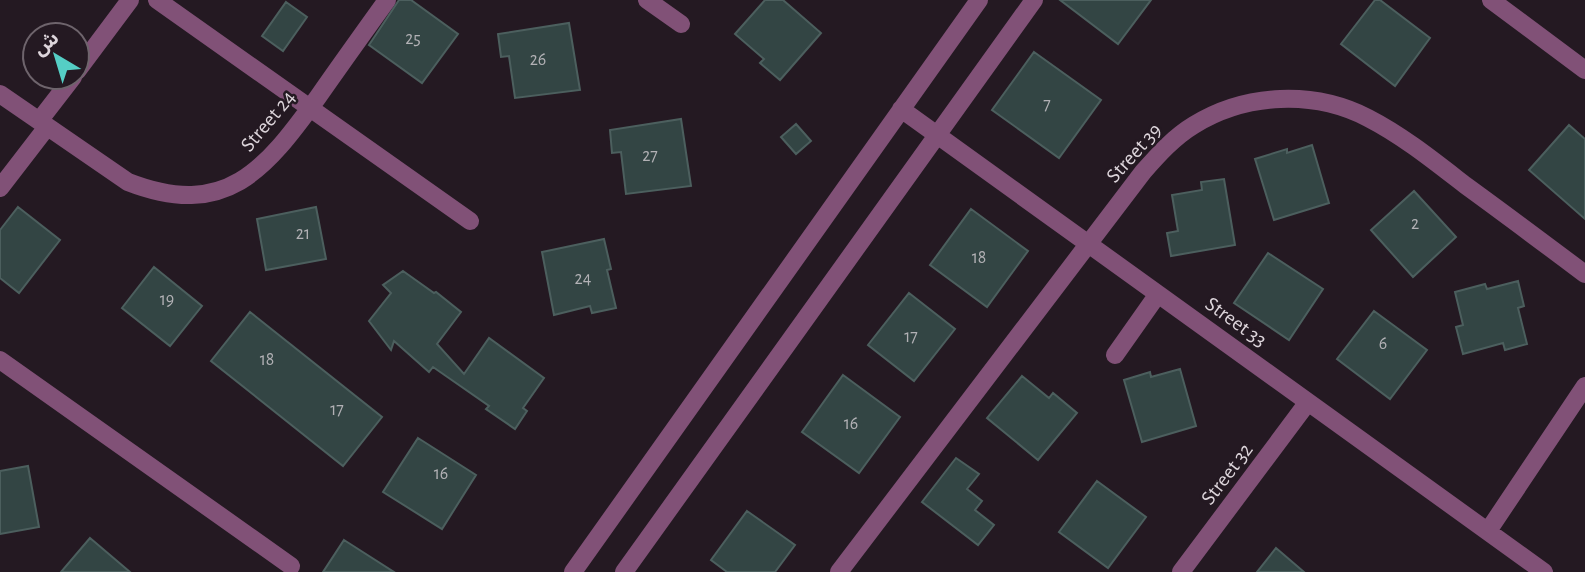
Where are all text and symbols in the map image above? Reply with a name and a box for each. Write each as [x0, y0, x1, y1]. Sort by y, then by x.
north arrow [21, 21, 91, 91]
text: ش [30, 28, 63, 59]
house number: 25 [405, 30, 421, 48]
house number: 26 [530, 51, 546, 69]
street label: Street 24 [237, 86, 299, 156]
house number: 7 [1043, 96, 1051, 114]
street label: Street 39 [1102, 119, 1166, 187]
house number: 27 [642, 147, 658, 165]
house number: 2 [1411, 215, 1419, 233]
house number: 21 [296, 225, 310, 243]
house number: 18 [972, 249, 986, 267]
house number: 24 [575, 270, 592, 288]
house number: 19 [160, 291, 174, 309]
street label: Street 33 [1201, 293, 1271, 351]
house number: 17 [904, 328, 918, 346]
house number: 6 [1379, 335, 1387, 353]
house number: 18 [260, 351, 274, 369]
house number: 17 [330, 401, 344, 419]
house number: 16 [844, 415, 858, 433]
street label: Street 32 [1197, 439, 1257, 509]
house number: 16 [434, 465, 448, 483]

